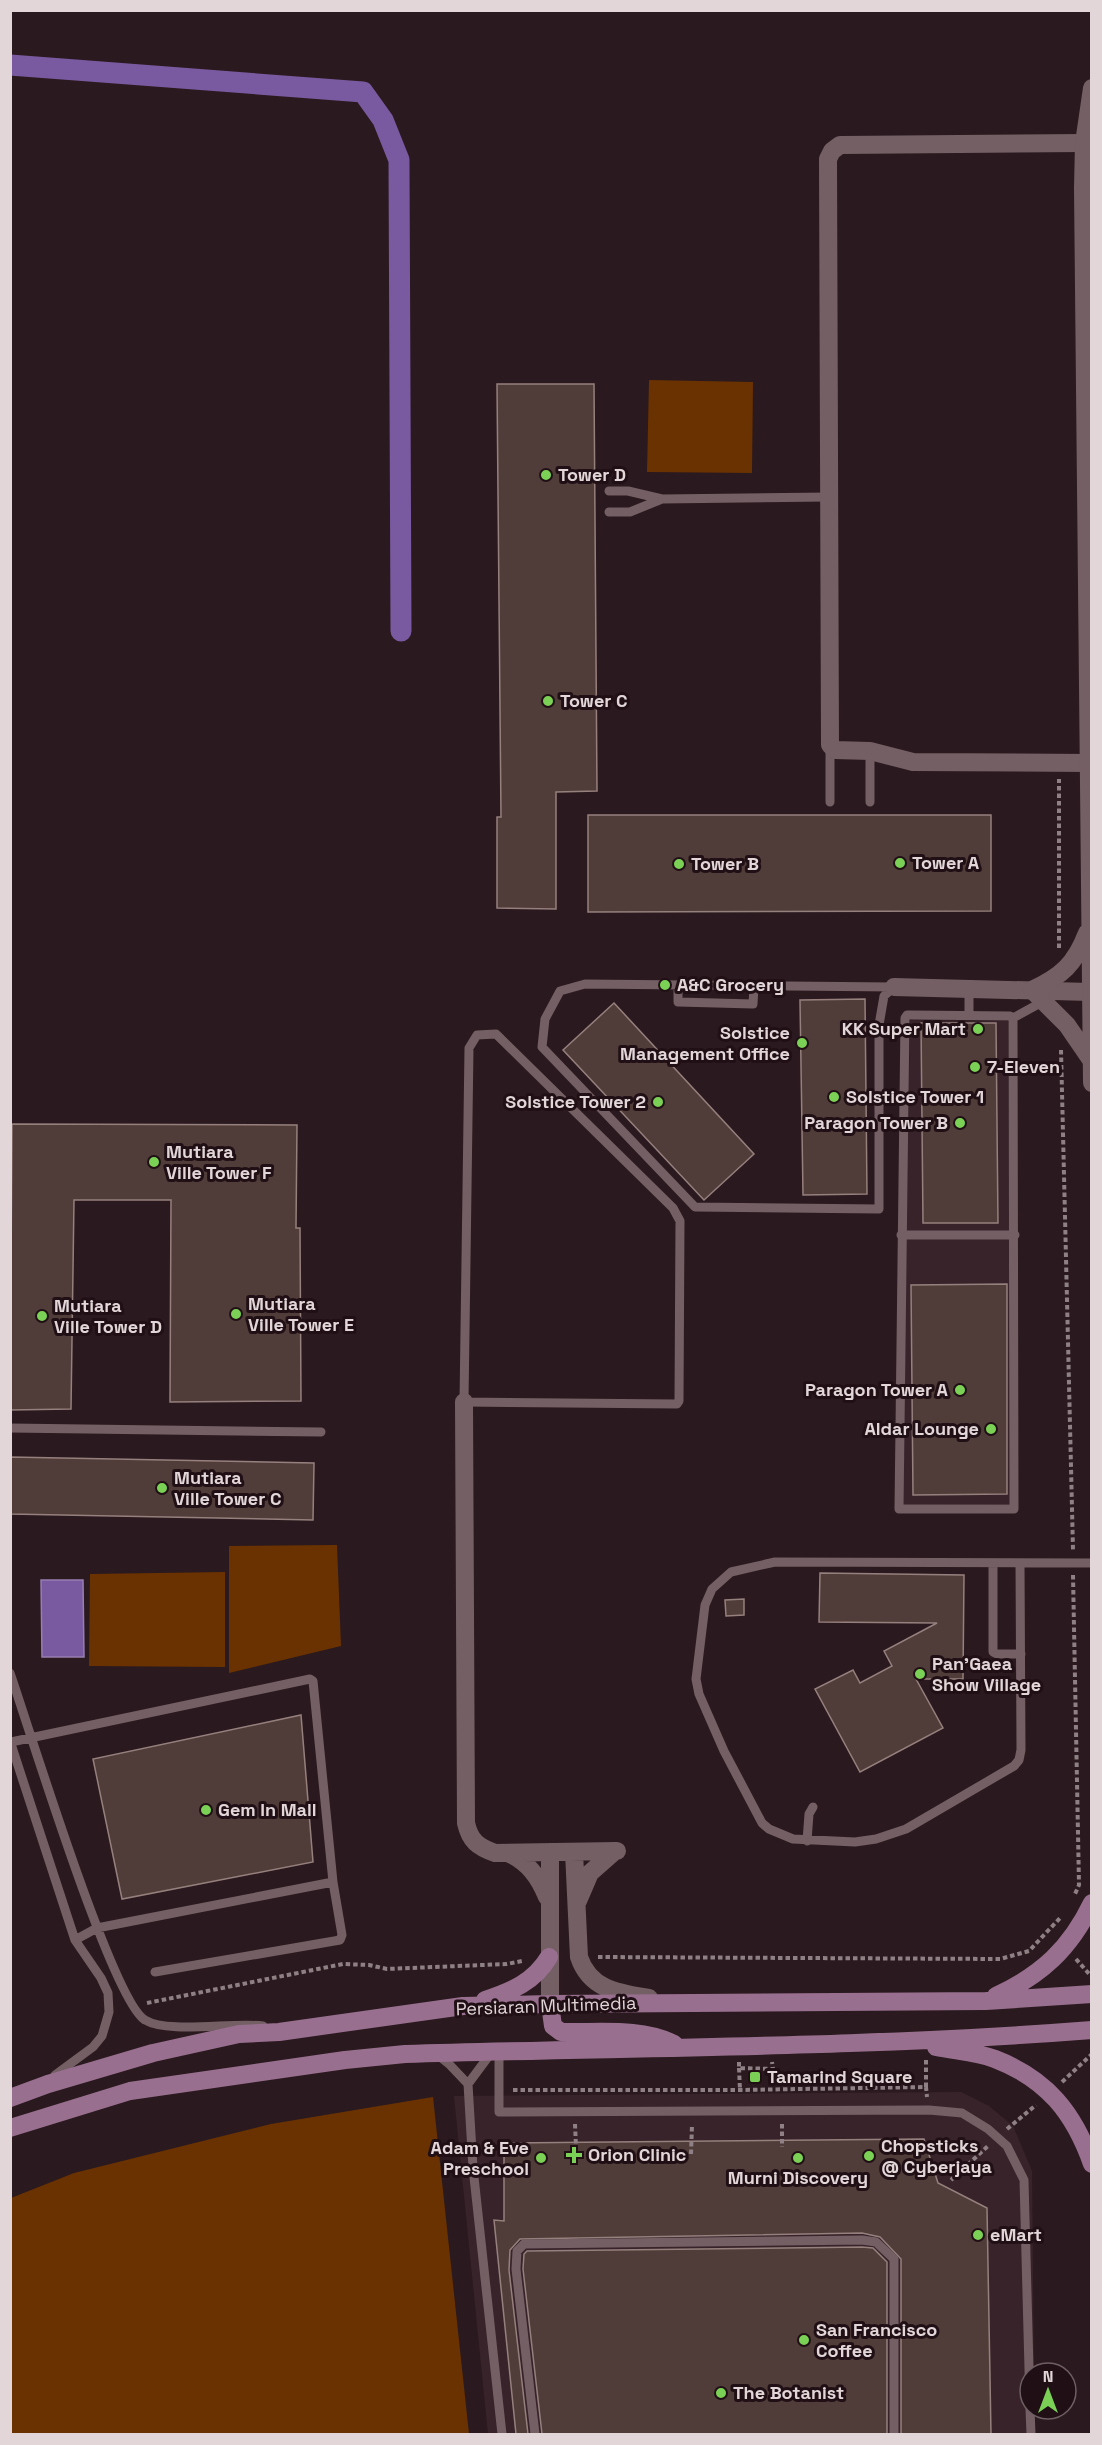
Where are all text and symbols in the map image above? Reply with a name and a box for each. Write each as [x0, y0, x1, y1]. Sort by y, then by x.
place label: Tower D [558, 463, 626, 486]
marker: Tower D [539, 468, 553, 482]
place label: Tower C [560, 689, 628, 712]
marker: Tower C [541, 694, 555, 708]
place label: Tower A [912, 851, 980, 874]
place label: Tower B [691, 852, 759, 875]
marker: Tower A [893, 856, 907, 870]
marker: Tower B [672, 857, 686, 871]
place label: A&C Grocery [677, 973, 784, 996]
marker: A&C Grocery [658, 978, 672, 992]
place label: KK Super Mart [842, 1017, 966, 1040]
place label: Solstice Management Office [620, 1021, 790, 1065]
marker: KK Super Mart [971, 1022, 985, 1036]
marker: Solstice Management Office [795, 1036, 809, 1050]
place label: 7-Eleven [987, 1055, 1060, 1078]
marker: 7-Eleven [968, 1060, 982, 1074]
place label: Solstice Tower 1 [846, 1085, 984, 1108]
place label: Solstice Tower 2 [505, 1090, 646, 1113]
marker: Solstice Tower 1 [827, 1090, 841, 1104]
marker: Solstice Tower 2 [651, 1095, 665, 1109]
place label: Paragon Tower B [804, 1111, 948, 1134]
marker: Paragon Tower B [953, 1116, 967, 1130]
place label: Mutiara Ville Tower F [166, 1140, 272, 1184]
marker: Mutiara Ville Tower F [147, 1155, 161, 1169]
place label: Mutiara Ville Tower E [248, 1292, 354, 1336]
place label: Mutiara Ville Tower D [54, 1294, 162, 1338]
marker: Mutiara Ville Tower E [229, 1307, 243, 1321]
marker: Mutiara Ville Tower D [35, 1309, 49, 1323]
place label: Paragon Tower A [805, 1378, 949, 1401]
marker: Paragon Tower A [953, 1383, 967, 1397]
place label: Aldar Lounge [864, 1417, 979, 1440]
marker: Aldar Lounge [984, 1422, 998, 1436]
place label: Mutiara Ville Tower C [174, 1466, 282, 1510]
marker: Mutiara Ville Tower C [155, 1481, 169, 1495]
place label: Pan'Gaea Show Village [932, 1652, 1041, 1696]
marker: Pan'Gaea Show Village [913, 1667, 927, 1681]
place label: Gem In Mall [218, 1798, 317, 1821]
marker: Gem In Mall [199, 1803, 213, 1817]
street label: Persiaran Multimedia [455, 1991, 637, 2020]
place label: Tamarind Square [767, 2065, 912, 2088]
marker: Tamarind Square [748, 2070, 762, 2084]
place label: Chopsticks @ Cyberjaya [881, 2134, 993, 2178]
place label: Adam & Eve Preschool [431, 2136, 529, 2180]
place label: Orion Clinic [588, 2143, 686, 2166]
marker: Orion Clinic [565, 2146, 583, 2164]
marker: Chopsticks @ Cyberjaya [862, 2149, 876, 2163]
marker: Adam & Eve Preschool [534, 2151, 548, 2165]
marker: Murni Discovery [791, 2151, 805, 2165]
place label: Murni Discovery [728, 2166, 868, 2189]
place label: eMart [990, 2223, 1042, 2246]
marker: eMart [971, 2228, 985, 2242]
place label: San Francisco Coffee [816, 2318, 937, 2362]
marker: San Francisco Coffee [797, 2333, 811, 2347]
north arrow [1018, 2361, 1078, 2421]
text: N [1043, 2366, 1053, 2387]
place label: The Botanist [733, 2381, 844, 2404]
marker: The Botanist [714, 2386, 728, 2400]

